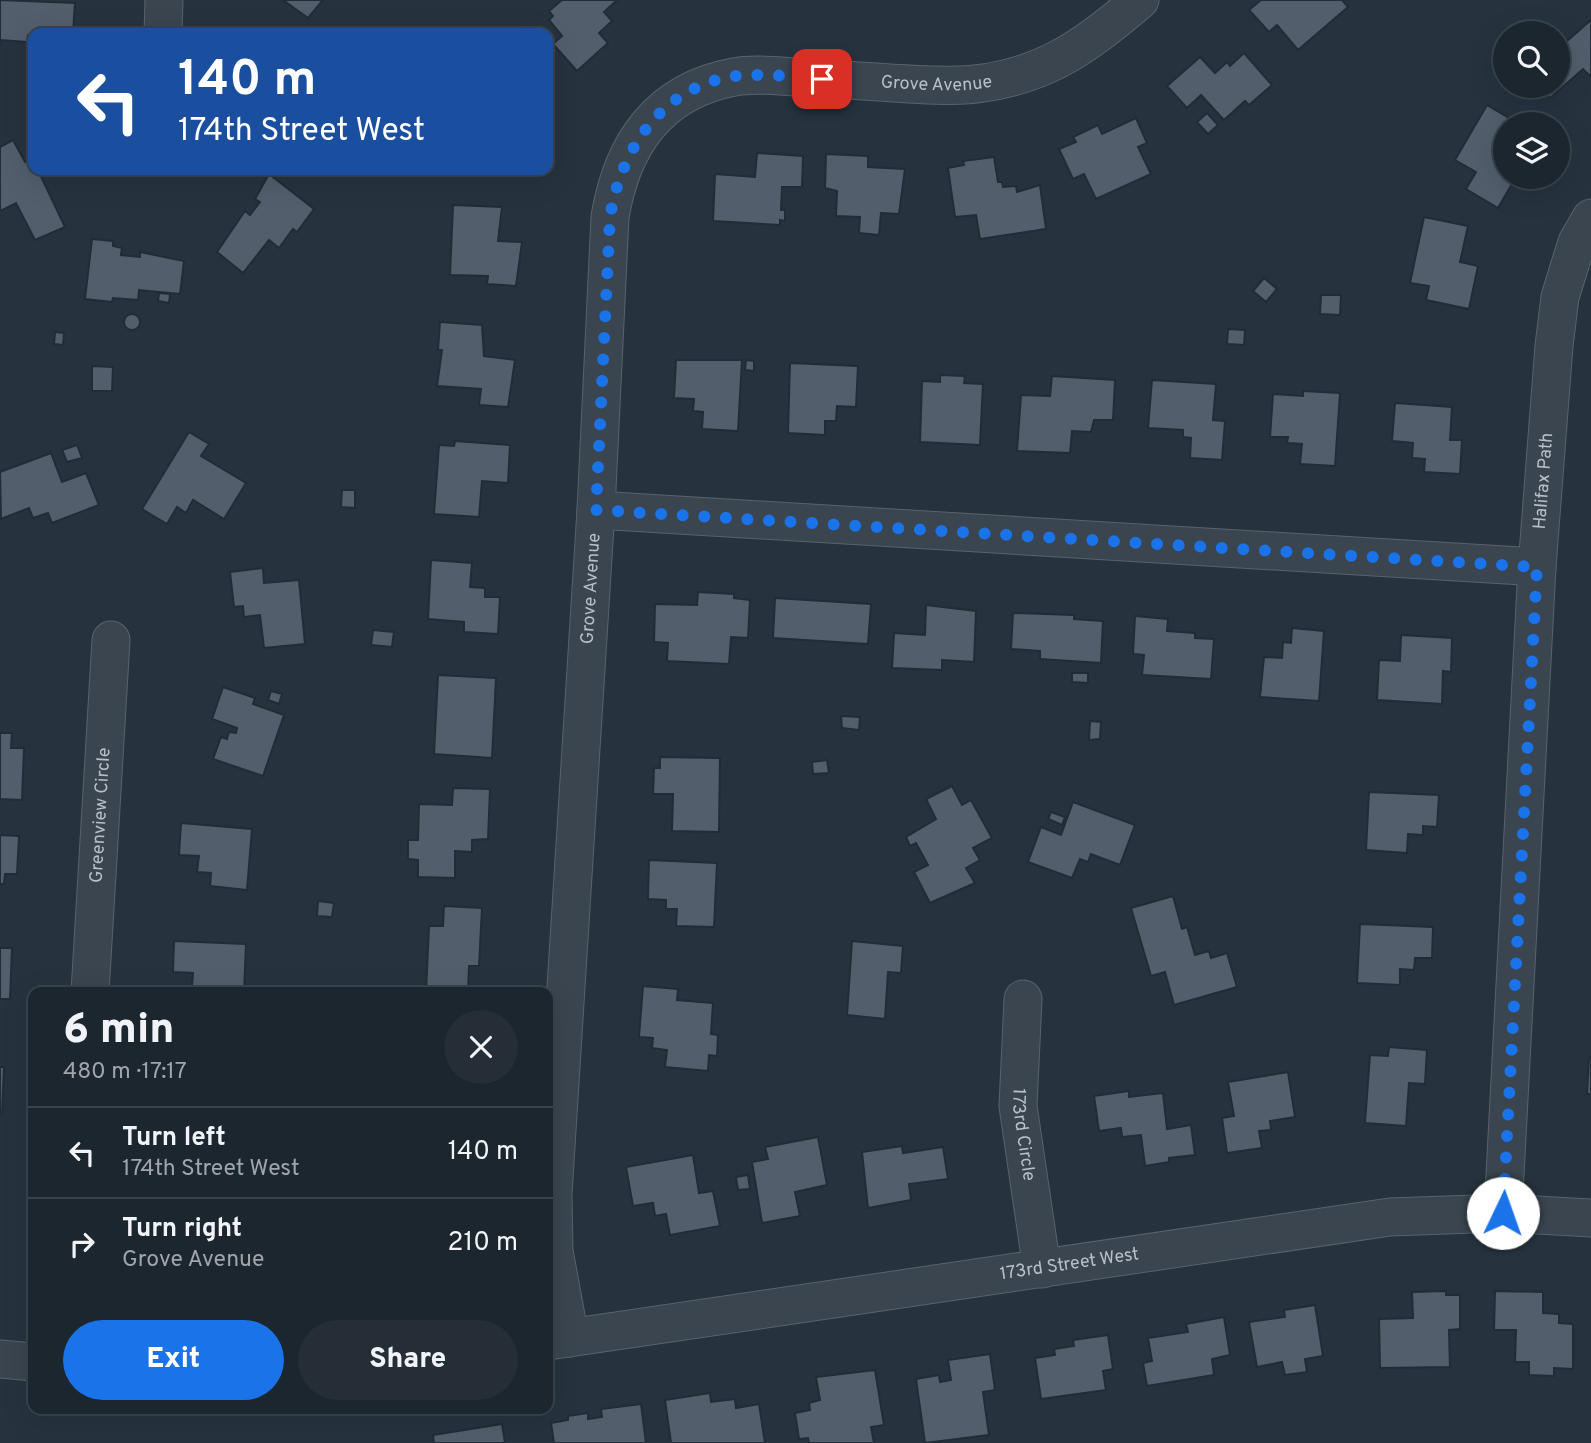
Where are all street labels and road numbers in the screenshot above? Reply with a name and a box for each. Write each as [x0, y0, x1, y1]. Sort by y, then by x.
street label: Grove Avenue [880, 70, 994, 97]
street label: Halifax Path [1528, 432, 1559, 530]
street label: Grove Avenue [576, 532, 606, 645]
street label: Greenview Circle [85, 747, 116, 884]
street label: 173rd Circle [1006, 1087, 1040, 1183]
street label: 173rd Street West [998, 1243, 1141, 1286]

